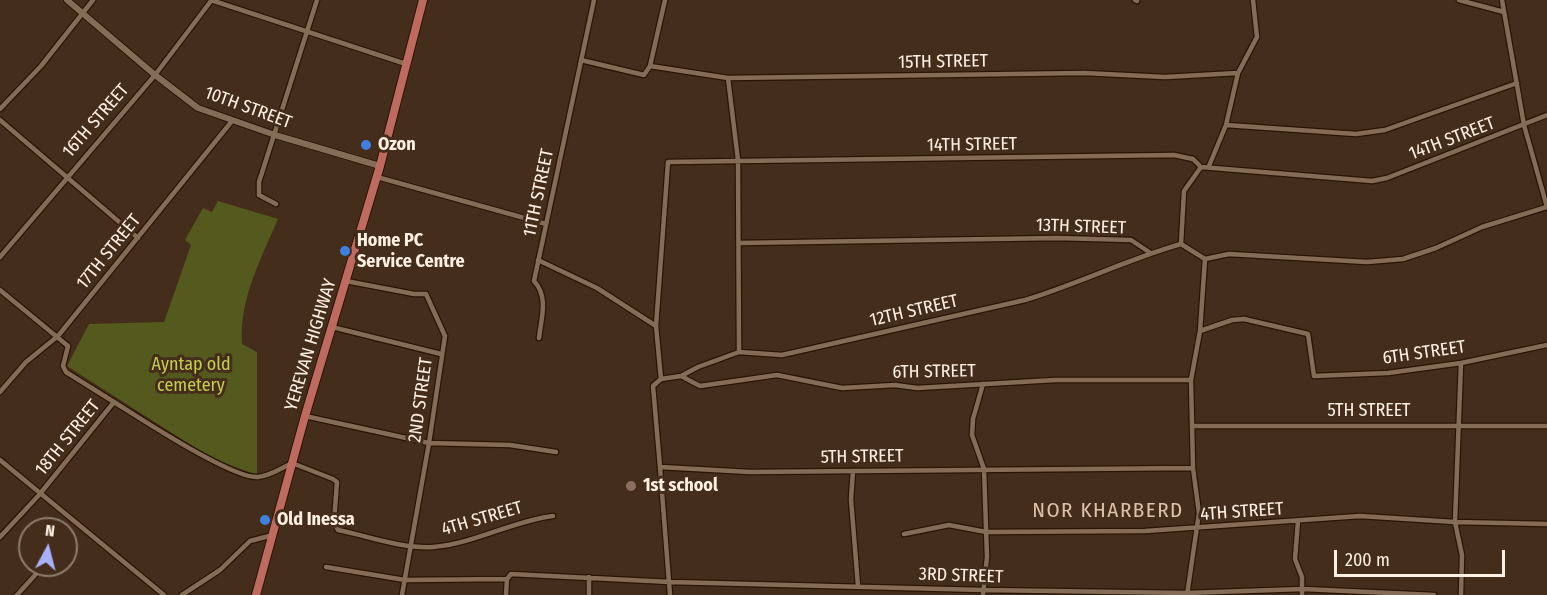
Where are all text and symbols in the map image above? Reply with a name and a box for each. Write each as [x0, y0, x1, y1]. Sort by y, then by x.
street label: 15TH STREET [898, 50, 988, 74]
street label: 16TH STREET [58, 80, 134, 162]
street label: 10TH STREET [201, 82, 295, 134]
street label: 14TH STREET [1406, 113, 1498, 165]
street label: 14TH STREET [927, 133, 1017, 157]
place label: Ozon [378, 134, 416, 156]
marker: Ozon [359, 138, 373, 152]
street label: 11TH STREET [519, 147, 559, 239]
street label: 17TH STREET [72, 210, 146, 294]
street label: 13TH STREET [1036, 215, 1126, 239]
place label: Home PC Service Centre [357, 230, 465, 272]
marker: Home PC Service Centre [338, 244, 352, 258]
street label: YEREVAN HIGHWAY [281, 276, 341, 414]
street label: 12TH STREET [868, 290, 960, 332]
street label: 6TH STREET [1381, 337, 1467, 369]
park label: Ayntap old cemetery [151, 354, 231, 397]
street label: 2ND STREET [404, 356, 438, 444]
street label: 6TH STREET [892, 360, 976, 384]
street label: 18TH STREET [31, 396, 105, 480]
street label: 5TH STREET [1328, 400, 1410, 422]
street label: 5TH STREET [820, 445, 904, 469]
place label: 1st school [643, 475, 718, 497]
marker: 1st school [624, 479, 638, 493]
street label: 4TH STREET [439, 497, 525, 541]
district label: NOR KHARBERD [1032, 498, 1184, 524]
street label: 4TH STREET [1200, 498, 1284, 526]
place label: Old Inessa [277, 509, 355, 531]
marker: Old Inessa [258, 513, 272, 527]
north arrow [18, 517, 78, 577]
text: N [44, 521, 56, 541]
scale bar [1337, 538, 1508, 576]
text: 200 m [1345, 549, 1390, 571]
street label: 3RD STREET [918, 564, 1004, 588]

